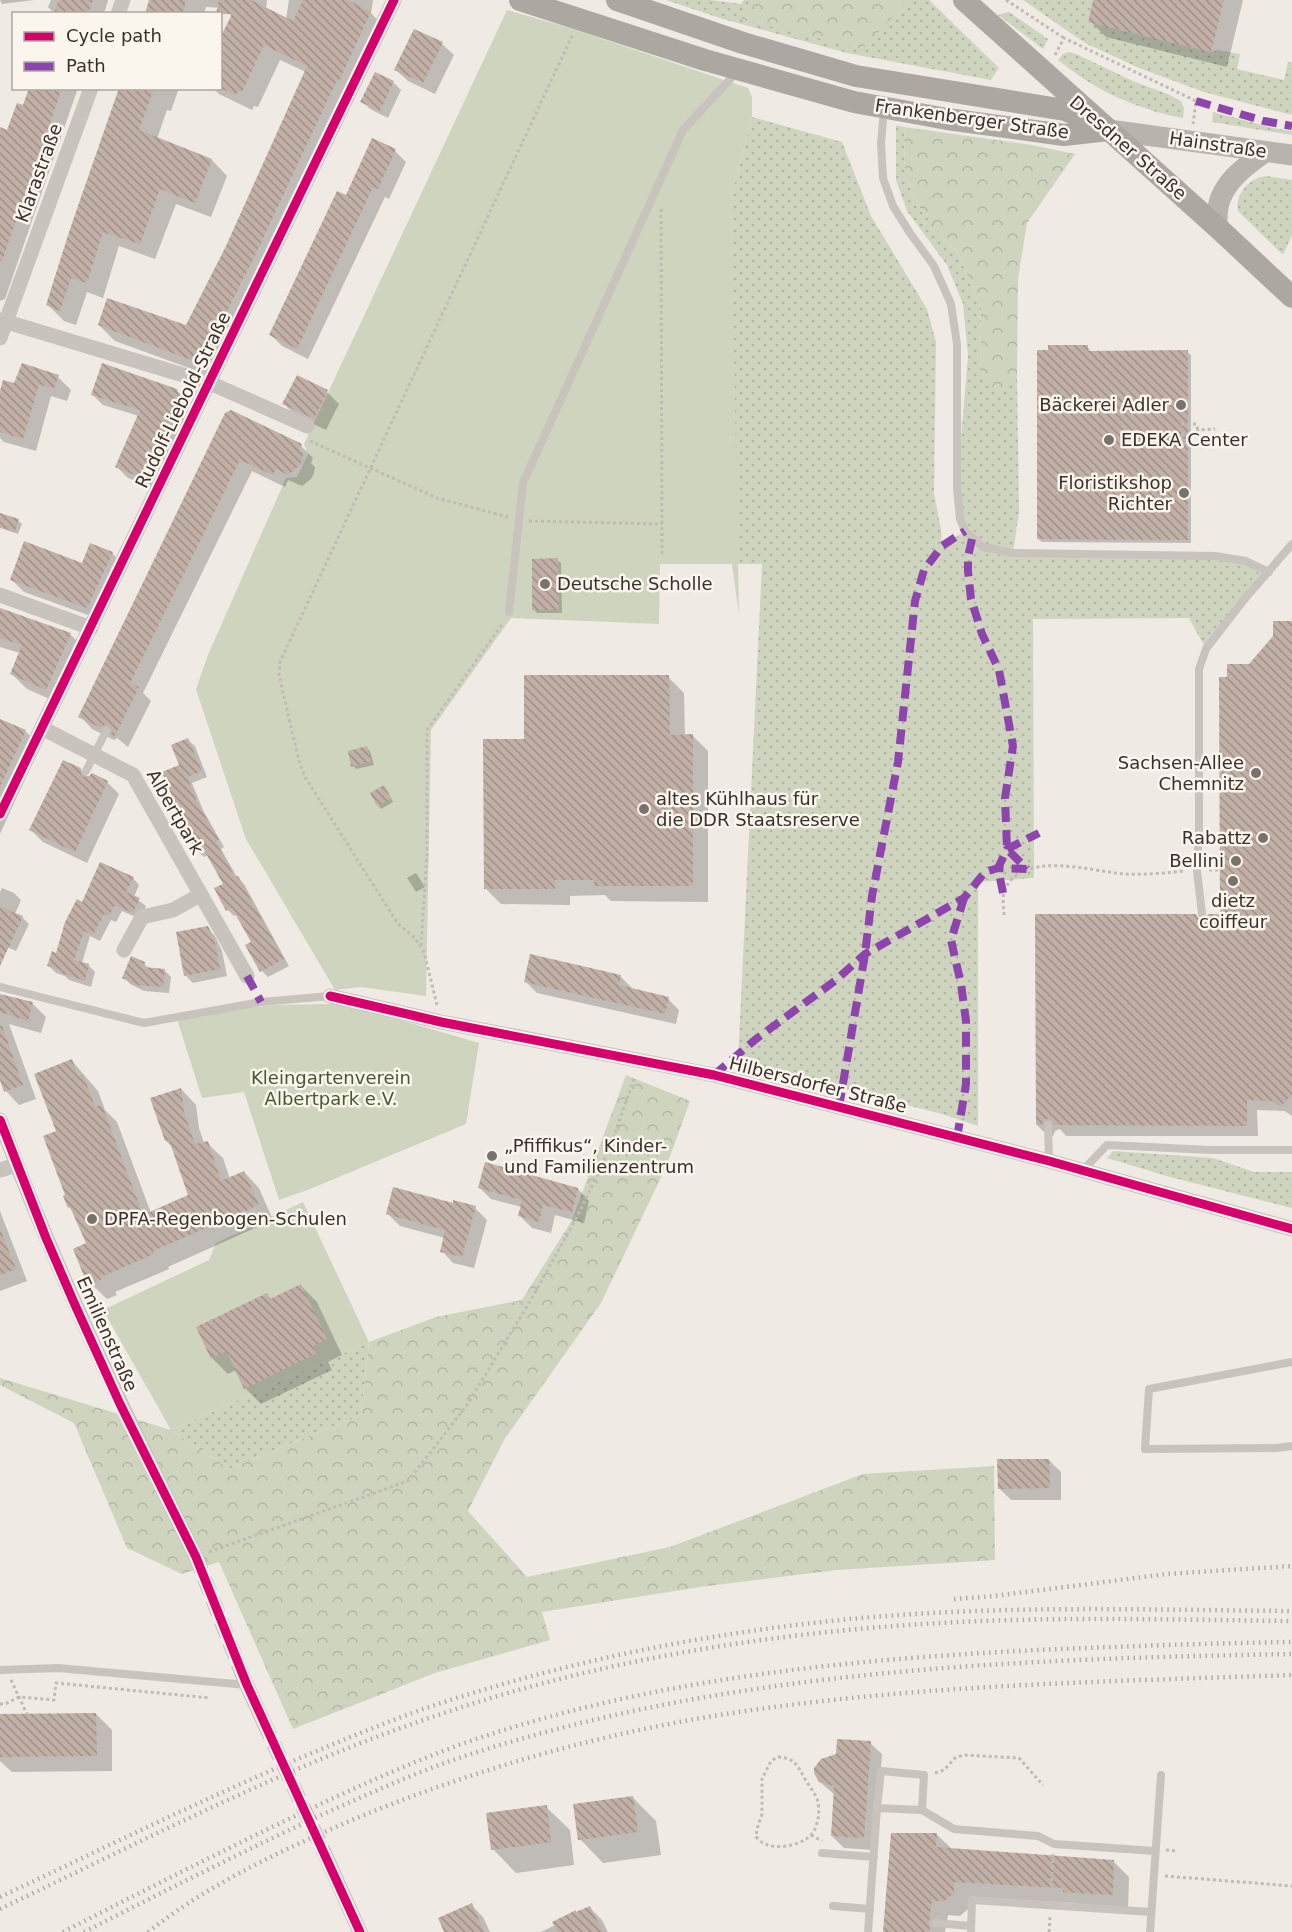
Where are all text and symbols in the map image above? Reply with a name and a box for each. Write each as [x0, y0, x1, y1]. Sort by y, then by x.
legend [12, 12, 222, 90]
text: Cycle path [66, 25, 162, 46]
text: Path [66, 55, 106, 76]
street label: Dresdner Straße [1066, 91, 1191, 204]
street label: Frankenberger Straße [874, 94, 1070, 143]
street label: Klarastraße [11, 121, 66, 225]
street label: Hainstraße [1168, 127, 1268, 162]
street label: Rudolf-Liebold-Straße [131, 308, 234, 491]
place label: Bäckerei Adler [1039, 394, 1170, 415]
marker: Bäckerei Adler [1174, 398, 1188, 412]
place label: EDEKA Center [1121, 429, 1248, 450]
marker: EDEKA Center [1102, 433, 1116, 447]
place label: Floristikshop Richter [1058, 472, 1173, 514]
marker: Floristikshop Richter [1177, 486, 1191, 500]
place label: Deutsche Scholle [557, 573, 713, 594]
marker: Deutsche Scholle [538, 577, 552, 591]
place label: Sachsen-Allee Chemnitz [1118, 752, 1244, 794]
street label: Albertpark [143, 766, 208, 858]
marker: Sachsen-Allee Chemnitz [1249, 766, 1263, 780]
place label: altes Kühlhaus für die DDR Staatsreserve [656, 788, 860, 830]
marker: altes Kühlhaus für die DDR Staatsreserve [637, 802, 651, 816]
place label: Rabattz [1182, 827, 1251, 848]
marker: Rabattz [1256, 831, 1270, 845]
place label: Bellini [1169, 850, 1224, 871]
marker: Bellini [1229, 854, 1243, 868]
marker: dietz coiffeur [1226, 874, 1240, 888]
place label: dietz coiffeur [1199, 890, 1268, 932]
street label: Hilbersdorfer Straße [727, 1052, 909, 1117]
park label: Kleingartenverein Albertpark e.V. [251, 1067, 411, 1109]
place label: „Pfiffikus“, Kinder- und Familienzentrum [504, 1135, 694, 1177]
marker: „Pfiffikus“, Kinder- und Familienzentrum [485, 1149, 499, 1163]
place label: DPFA-Regenbogen-Schulen [104, 1208, 347, 1229]
marker: DPFA-Regenbogen-Schulen [85, 1212, 99, 1226]
street label: Emilienstraße [73, 1273, 142, 1395]

